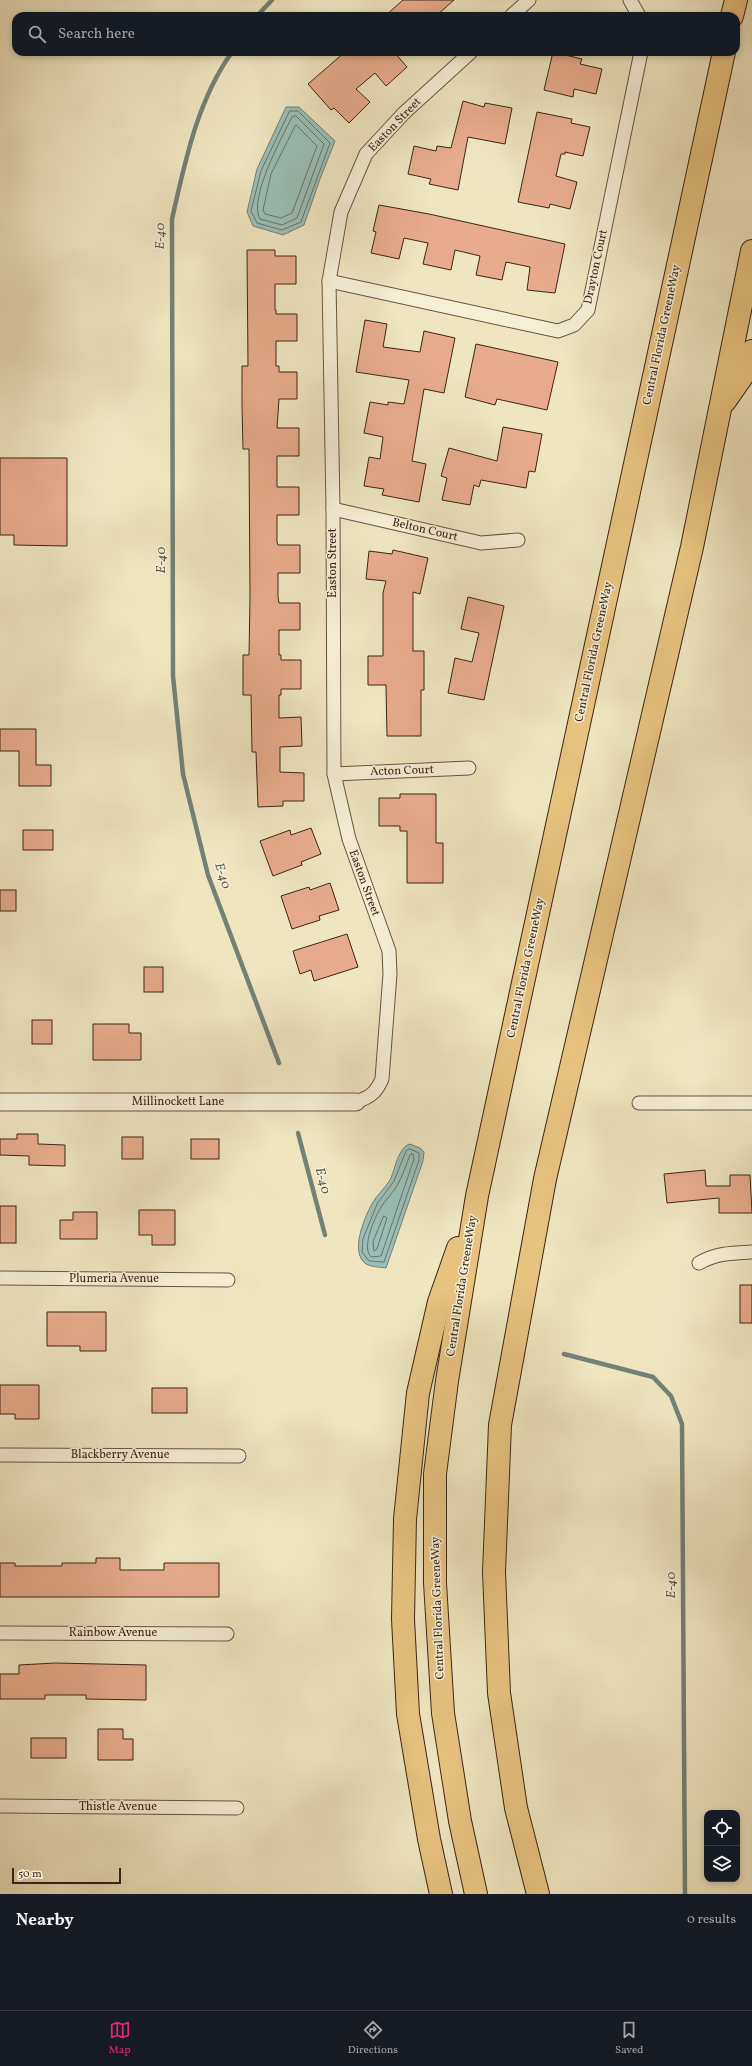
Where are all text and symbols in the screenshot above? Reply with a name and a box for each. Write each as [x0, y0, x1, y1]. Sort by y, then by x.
search box [12, 12, 740, 56]
icon: search [26, 23, 48, 45]
text: Search here [58, 24, 135, 45]
street label: Easton Street [365, 94, 425, 156]
water label: E-40 [152, 222, 170, 250]
street label: Drayton Court [580, 228, 612, 306]
street label: Central Florida GreeneWay [639, 263, 685, 407]
street label: Belton Court [391, 515, 459, 545]
street label: Easton Street [325, 528, 341, 598]
water label: E-40 [153, 547, 171, 573]
street label: Central Florida GreeneWay [571, 580, 617, 724]
street label: Acton Court [370, 762, 434, 780]
street label: Easton Street [345, 847, 383, 919]
water label: E-40 [209, 860, 235, 892]
street label: Central Florida GreeneWay [503, 896, 549, 1040]
street label: Millinockett Lane [132, 1094, 225, 1110]
water label: E-40 [310, 1166, 334, 1196]
street label: Central Florida GreeneWay [443, 1214, 481, 1358]
street label: Plumeria Avenue [69, 1271, 159, 1287]
street label: Blackberry Avenue [71, 1447, 170, 1463]
street label: Central Florida GreeneWay [427, 1536, 448, 1680]
water label: E-40 [663, 1572, 681, 1598]
street label: Rainbow Avenue [69, 1625, 157, 1641]
street label: Thistle Avenue [79, 1799, 157, 1815]
map controls [704, 1810, 740, 1882]
button: locate [704, 1810, 740, 1846]
button: layers [704, 1846, 740, 1882]
scale bar [12, 1866, 121, 1885]
text: 50 m [18, 1867, 42, 1882]
text: Nearby [16, 1909, 74, 1932]
text: 0 results [687, 1911, 736, 1929]
tab: Map [109, 2019, 131, 2058]
tab: Directions [348, 2019, 398, 2058]
tab: Saved [615, 2019, 643, 2058]

